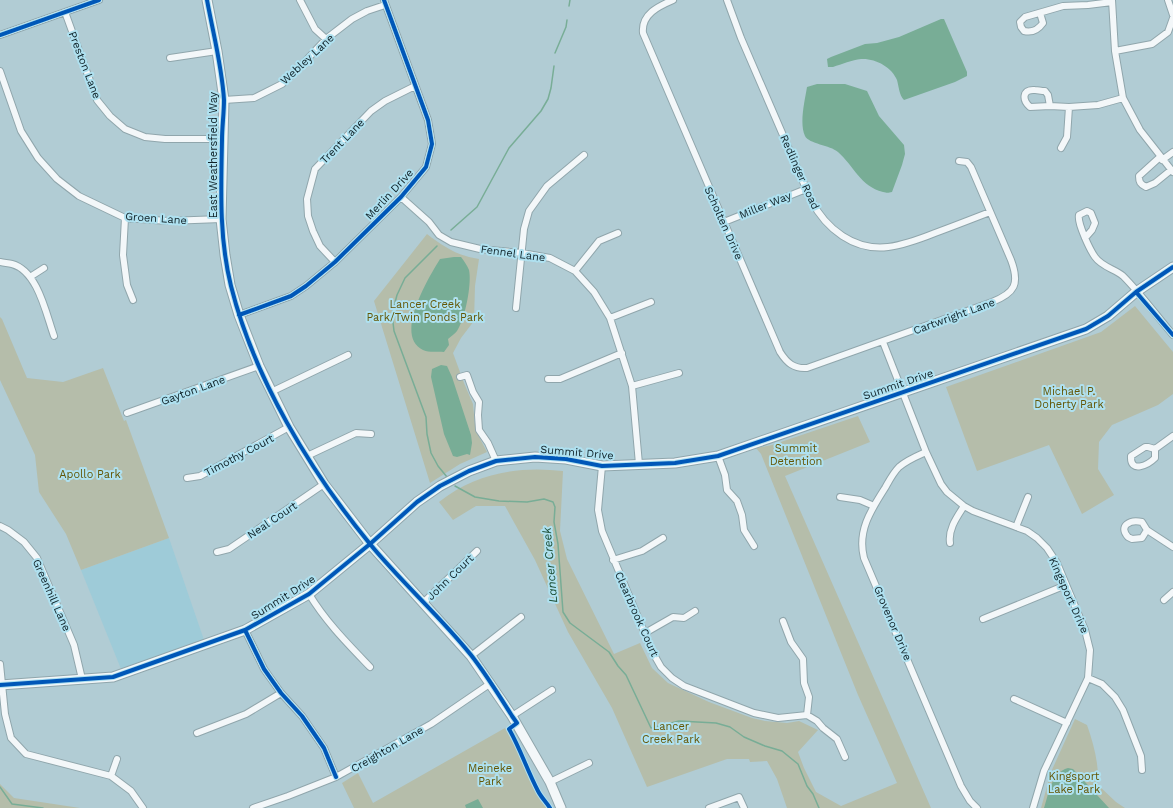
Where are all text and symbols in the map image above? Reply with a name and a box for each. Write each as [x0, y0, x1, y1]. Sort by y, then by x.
street label: Preston Lane [66, 30, 103, 101]
street label: Webley Lane [278, 31, 337, 87]
street label: East Weathersfield Way [207, 91, 220, 218]
street label: Trent Lane [318, 116, 367, 167]
street label: Redlinger Road [777, 133, 822, 212]
street label: Merlin Drive [363, 166, 416, 222]
street label: Scholten Drive [702, 185, 745, 262]
street label: Miller Way [737, 189, 793, 222]
street label: Groen Lane [125, 210, 187, 227]
street label: Fennel Lane [480, 243, 546, 264]
street label: Cartwright Lane [912, 296, 997, 337]
park label: Lancer Creek Park/Twin Ponds Park [366, 298, 484, 324]
street label: Summit Drive [861, 366, 935, 403]
street label: Gayton Lane [159, 373, 227, 408]
park label: Michael P. Doherty Park [1034, 385, 1104, 411]
street label: Timothy Court [202, 432, 276, 479]
park label: Summit Detention [770, 442, 822, 468]
street label: Summit Drive [540, 443, 614, 462]
park label: Apollo Park [59, 468, 121, 481]
street label: Neal Court [245, 499, 300, 542]
water label: Lancer Creek [540, 526, 560, 603]
street label: John Court [424, 552, 477, 603]
street label: Kingsport Drive [1046, 555, 1091, 635]
street label: Greenhill Lane [30, 557, 73, 633]
street label: Clearbrook Court [612, 570, 661, 659]
street label: Summit Drive [249, 572, 318, 622]
street label: Grovenor Drive [871, 584, 914, 662]
park label: Lancer Creek Park [642, 720, 700, 746]
street label: Creighton Lane [349, 723, 426, 775]
park label: Meineke Park [468, 762, 512, 788]
park label: Kingsport Lake Park [1048, 770, 1100, 796]

